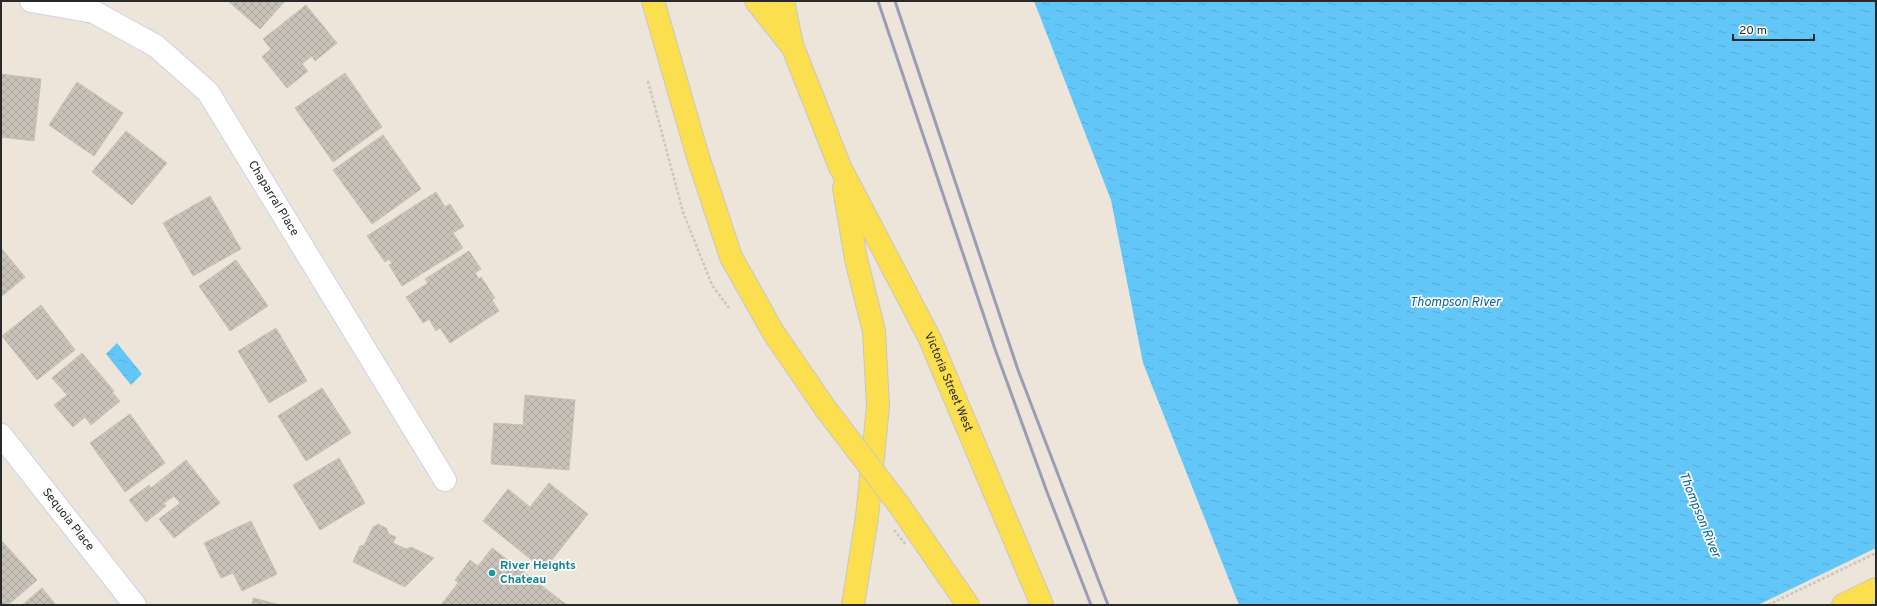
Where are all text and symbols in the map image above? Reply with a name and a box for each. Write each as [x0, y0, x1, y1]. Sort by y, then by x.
scale bar [1733, 16, 1814, 42]
text: 20 m [1739, 23, 1767, 39]
street label: Chaparral Place [244, 158, 302, 239]
water label: Thompson River [1410, 295, 1501, 311]
street label: Victoria Street West [920, 330, 976, 434]
water label: Thompson River [1675, 470, 1724, 561]
street label: Sequoia Place [38, 485, 98, 555]
place label: River Heights Chateau [500, 558, 576, 588]
marker: River Heights Chateau [487, 568, 497, 578]

